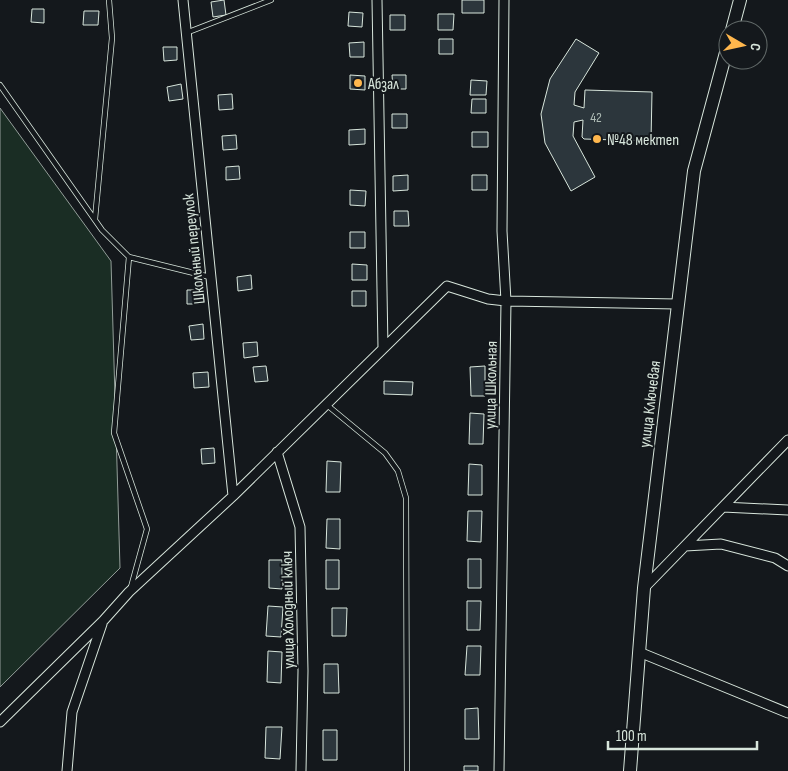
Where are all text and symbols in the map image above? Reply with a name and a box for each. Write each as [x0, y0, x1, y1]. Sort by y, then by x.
north arrow [718, 20, 768, 70]
text: С [746, 42, 764, 52]
place label: Абзал [367, 75, 399, 94]
marker: Абзал [352, 77, 364, 89]
house number: 42 [590, 109, 602, 126]
place label: №48 мектеп [607, 131, 679, 150]
marker: №48 мектеп [591, 133, 603, 145]
street label: Школьный переулок [179, 192, 210, 305]
street label: улица Школьная [481, 341, 502, 429]
street label: улица Ключевая [636, 359, 665, 449]
street label: улица Холодный ключ [278, 551, 299, 669]
scale bar [608, 718, 757, 750]
text: 100 m [616, 727, 647, 746]

